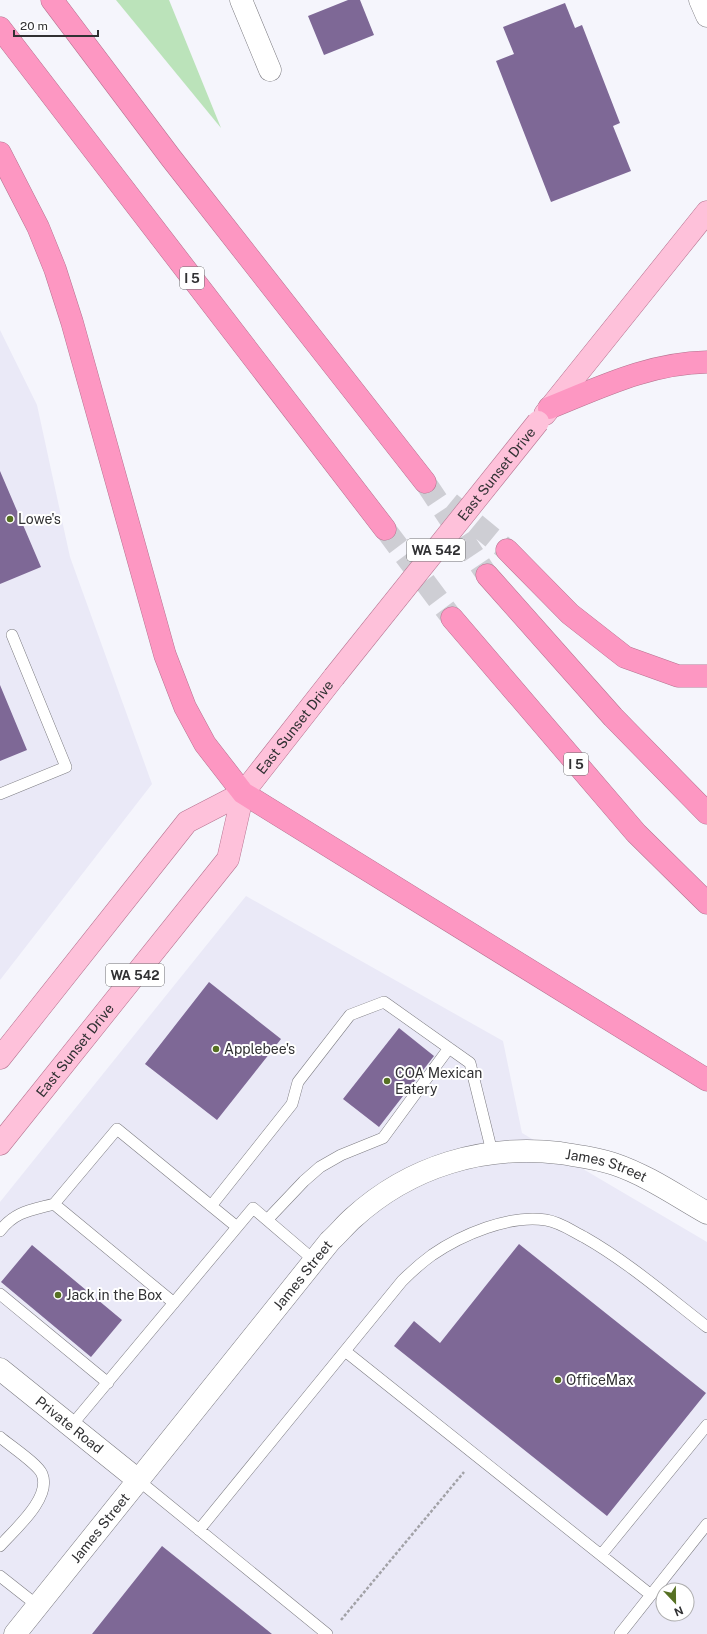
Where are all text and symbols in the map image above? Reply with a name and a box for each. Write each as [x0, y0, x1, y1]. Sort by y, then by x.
scale bar [14, 12, 98, 38]
text: 20 m [20, 19, 48, 33]
road number: I 5 [180, 267, 204, 289]
street label: East Sunset Drive [454, 424, 539, 524]
place label: Lowe's [18, 511, 61, 527]
marker: Lowe's [5, 514, 15, 524]
road number: WA 542 [407, 539, 465, 561]
street label: East Sunset Drive [253, 677, 337, 777]
road number: I 5 [564, 753, 588, 775]
road number: WA 542 [106, 964, 164, 986]
street label: East Sunset Drive [33, 1000, 117, 1100]
place label: Applebee's [224, 1041, 295, 1057]
marker: Applebee's [211, 1044, 221, 1054]
place label: COA Mexican Eatery [395, 1065, 482, 1097]
marker: COA Mexican Eatery [382, 1076, 392, 1086]
street label: James Street [564, 1146, 650, 1185]
street label: James Street [270, 1237, 335, 1313]
place label: Jack in the Box [66, 1287, 163, 1303]
marker: Jack in the Box [53, 1290, 63, 1300]
place label: OfficeMax [566, 1372, 634, 1388]
marker: OfficeMax [553, 1375, 563, 1385]
street label: Private Road [32, 1393, 106, 1457]
street label: James Street [67, 1490, 133, 1566]
north arrow [655, 1582, 695, 1622]
text: N [673, 1604, 685, 1618]

